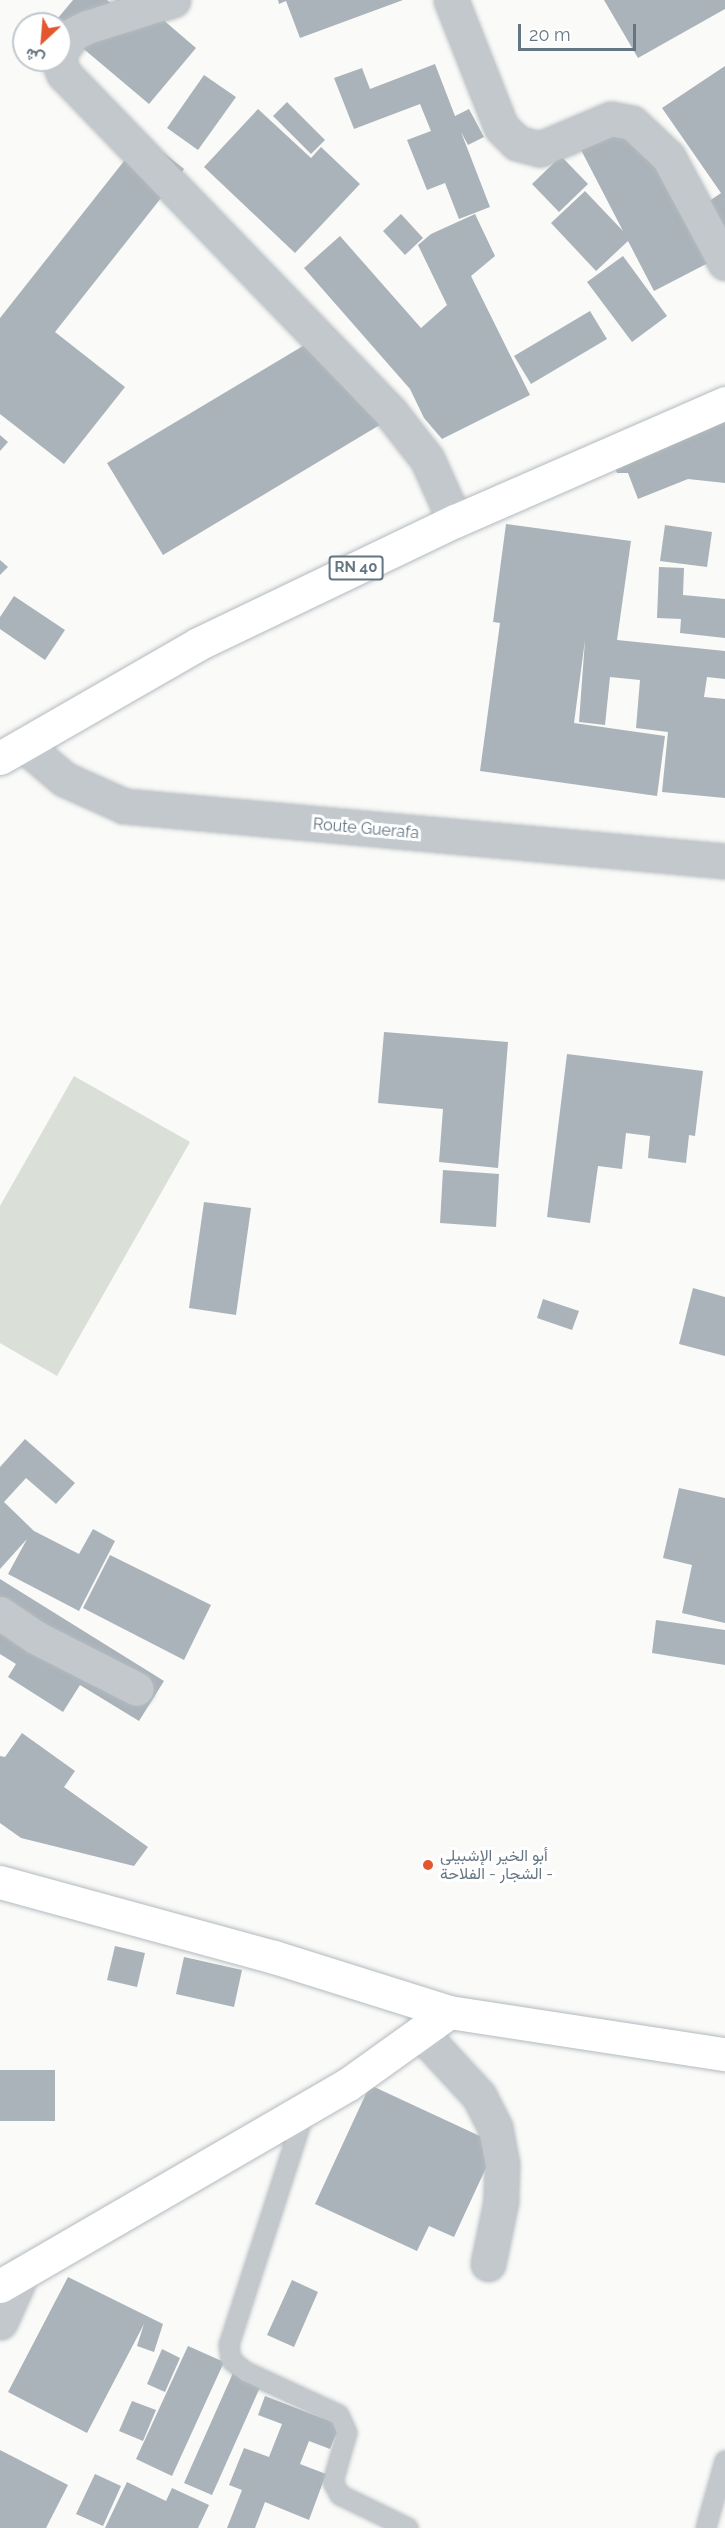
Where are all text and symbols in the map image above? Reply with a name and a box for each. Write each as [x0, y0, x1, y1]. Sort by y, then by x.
north arrow [12, 12, 72, 72]
scale bar [521, 12, 640, 50]
text: 20 m [529, 24, 571, 45]
text: ش [22, 44, 48, 70]
road number: RN 40 [328, 556, 385, 580]
street label: Route Guerafa [312, 815, 420, 843]
place label: أبو الخير الإشبيلي الشجار - الفلاحة - [440, 1846, 553, 1884]
marker: أبو الخير الإشبيلي الشجار - الفلاحة - [421, 1858, 435, 1872]

